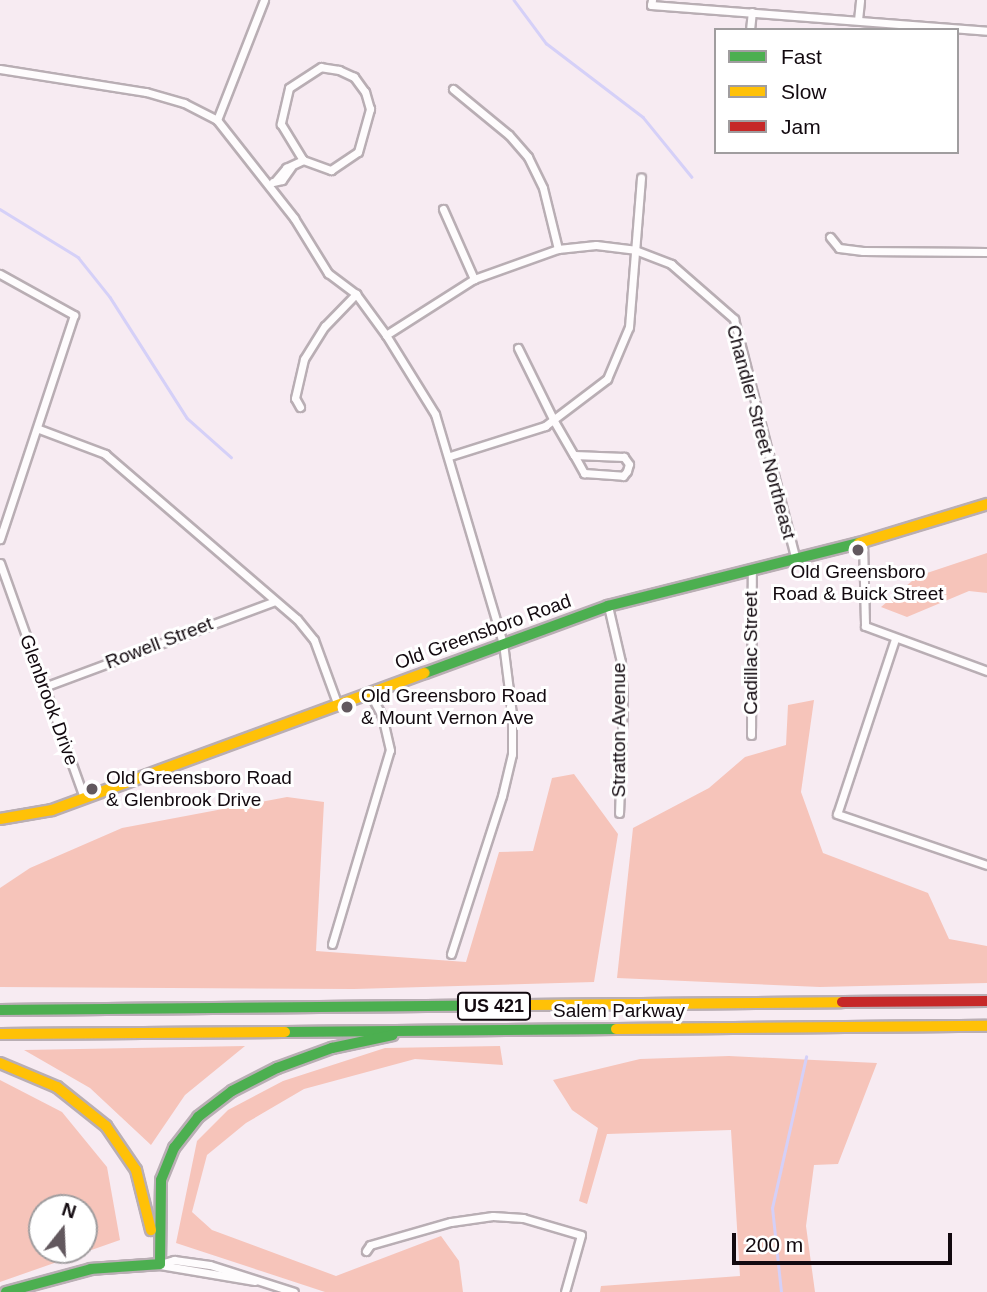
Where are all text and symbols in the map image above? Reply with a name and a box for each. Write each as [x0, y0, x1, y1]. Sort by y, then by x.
legend [714, 28, 959, 154]
text: Fast [781, 45, 822, 68]
text: Slow [781, 80, 827, 103]
text: Jam [781, 115, 821, 138]
street label: Chandler Street Northeast [721, 322, 801, 542]
marker: Old Greensboro Road & Buick Street [850, 542, 866, 558]
place label: Old Greensboro Road & Buick Street [772, 561, 944, 605]
street label: Old Greensboro Road [392, 590, 574, 674]
street label: Cadillac Street [740, 591, 762, 715]
street label: Rowell Street [102, 612, 216, 674]
street label: Glenbrook Drive [15, 632, 83, 768]
street label: Stratton Avenue [608, 662, 630, 798]
place label: Old Greensboro Road & Mount Vernon Ave [361, 685, 547, 729]
marker: Old Greensboro Road & Mount Vernon Ave [339, 699, 355, 715]
place label: Old Greensboro Road & Glenbrook Drive [106, 767, 292, 811]
marker: Old Greensboro Road & Glenbrook Drive [84, 781, 100, 797]
road number: US 421 [456, 992, 532, 1021]
street label: Salem Parkway [553, 1000, 685, 1022]
north arrow [28, 1194, 98, 1264]
text: N [59, 1198, 79, 1223]
scale bar [735, 1218, 956, 1262]
text: 200 m [745, 1233, 803, 1256]

